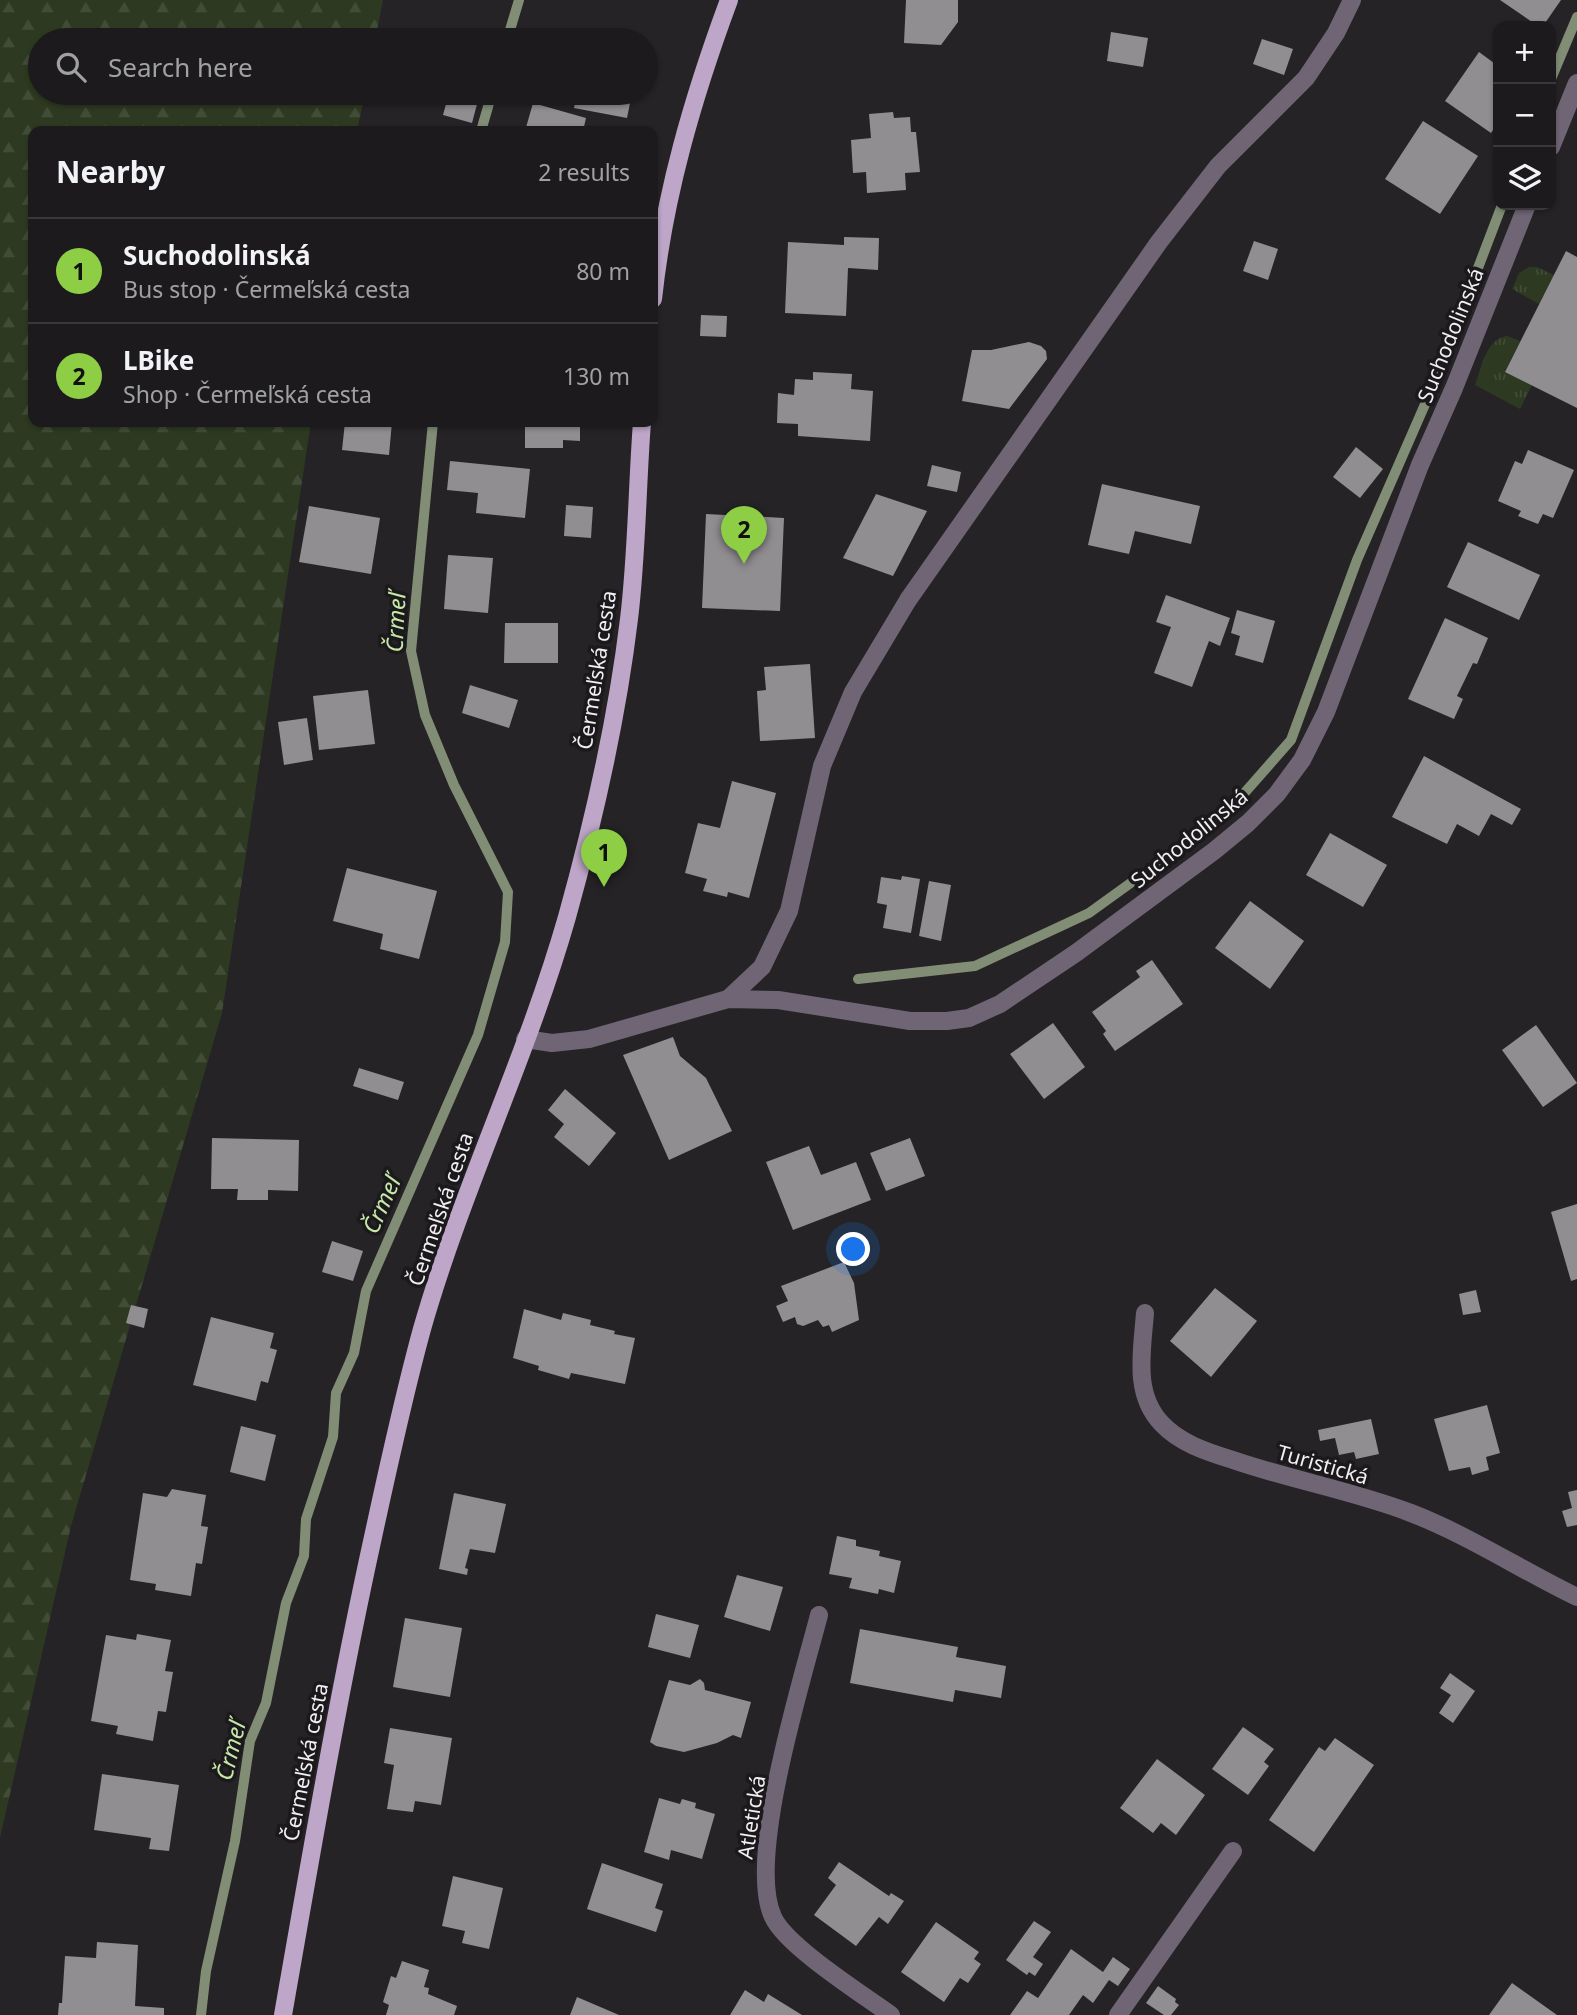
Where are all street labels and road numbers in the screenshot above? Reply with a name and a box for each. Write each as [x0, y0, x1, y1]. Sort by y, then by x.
street label: Suchodolinská [1410, 264, 1490, 406]
street label: Čermeľská cesta [570, 589, 622, 751]
street label: Suchodolinská [1125, 782, 1253, 894]
street label: Čermeľská cesta [401, 1129, 479, 1289]
street label: Turistická [1274, 1438, 1372, 1490]
street label: Čermeľská cesta [276, 1681, 334, 1843]
street label: Atletická [731, 1773, 771, 1861]

